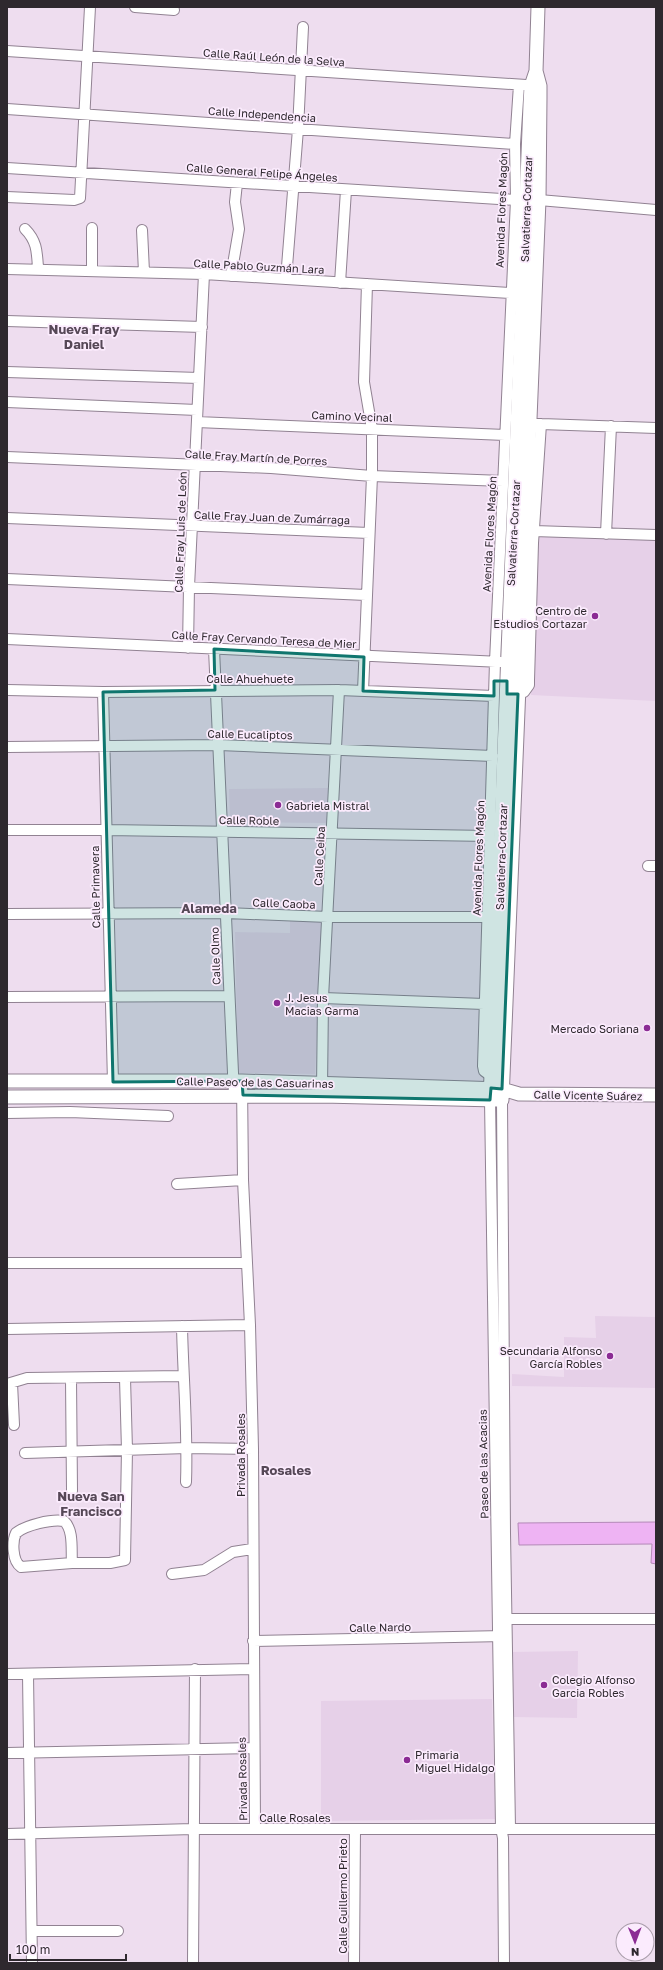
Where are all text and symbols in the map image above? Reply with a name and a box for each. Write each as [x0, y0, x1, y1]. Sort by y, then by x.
street label: Calle Raúl León de la Selva [203, 46, 345, 68]
street label: Calle Independencia [208, 104, 316, 124]
street label: Avenida Flores Magón [492, 152, 510, 268]
street label: Salvatierra-Cortazar [518, 155, 534, 262]
street label: Calle General Felipe Ángeles [186, 160, 338, 184]
street label: Calle Pablo Guzmán Lara [193, 256, 325, 276]
district label: Nueva Fray Daniel [49, 321, 120, 352]
street label: Camino Vecinal [311, 408, 393, 424]
street label: Calle Fray Martín de Porres [184, 447, 328, 467]
street label: Calle Fray Luis de León [171, 471, 189, 593]
street label: Avenida Flores Magón [479, 476, 499, 592]
street label: Salvatierra-Cortazar [504, 479, 522, 586]
street label: Calle Fray Juan de Zumárraga [194, 508, 350, 526]
place label: Centro de Estudios Cortazar [493, 604, 588, 630]
marker: Centro de Estudios Cortazar [590, 611, 600, 621]
street label: Calle Fray Cervando Teresa de Mier [171, 628, 358, 650]
street label: Calle Ahuehuete [206, 672, 294, 685]
street label: Calle Eucaliptos [207, 727, 293, 741]
place label: Gabriela Mistral [286, 799, 370, 812]
marker: Gabriela Mistral [273, 800, 283, 810]
street label: Avenida Flores Magón [469, 800, 487, 916]
street label: Salvatierra-Cortazar [493, 803, 509, 910]
street label: Calle Roble [219, 813, 279, 827]
street label: Calle Ceiba [311, 826, 327, 886]
street label: Calle Primavera [88, 846, 102, 928]
street label: Calle Caoba [252, 895, 316, 911]
district label: Alameda [181, 900, 237, 916]
street label: Calle Olmo [207, 927, 223, 985]
place label: J. Jesus Macias Garma [285, 991, 359, 1017]
marker: J. Jesus Macias Garma [272, 998, 282, 1008]
place label: Mercado Soriana [551, 1022, 639, 1035]
marker: Mercado Soriana [642, 1023, 652, 1033]
street label: Calle Paseo de las Casuarinas [176, 1074, 334, 1090]
street label: Calle Vicente Suárez [534, 1088, 643, 1102]
place label: Secundaria Alfonso García Robles [500, 1344, 602, 1370]
marker: Secundaria Alfonso García Robles [605, 1351, 615, 1361]
street label: Paseo de las Acacias [476, 1409, 490, 1519]
street label: Privada Rosales [234, 1413, 247, 1497]
district label: Rosales [261, 1462, 311, 1478]
district label: Nueva San Francisco [57, 1488, 125, 1519]
street label: Calle Nardo [349, 1620, 411, 1634]
place label: Colegio Alfonso Garcia Robles [552, 1673, 635, 1699]
marker: Colegio Alfonso Garcia Robles [539, 1680, 549, 1690]
street label: Privada Rosales [235, 1737, 249, 1821]
place label: Primaria Miguel Hidalgo [415, 1748, 495, 1774]
marker: Primaria Miguel Hidalgo [402, 1755, 412, 1765]
street label: Calle Rosales [259, 1811, 331, 1824]
street label: Calle Guillermo Prieto [336, 1838, 349, 1954]
north arrow [615, 1922, 655, 1962]
scale bar [10, 1936, 126, 1962]
text: 100 m [16, 1942, 50, 1957]
text: N [631, 1946, 639, 1959]

